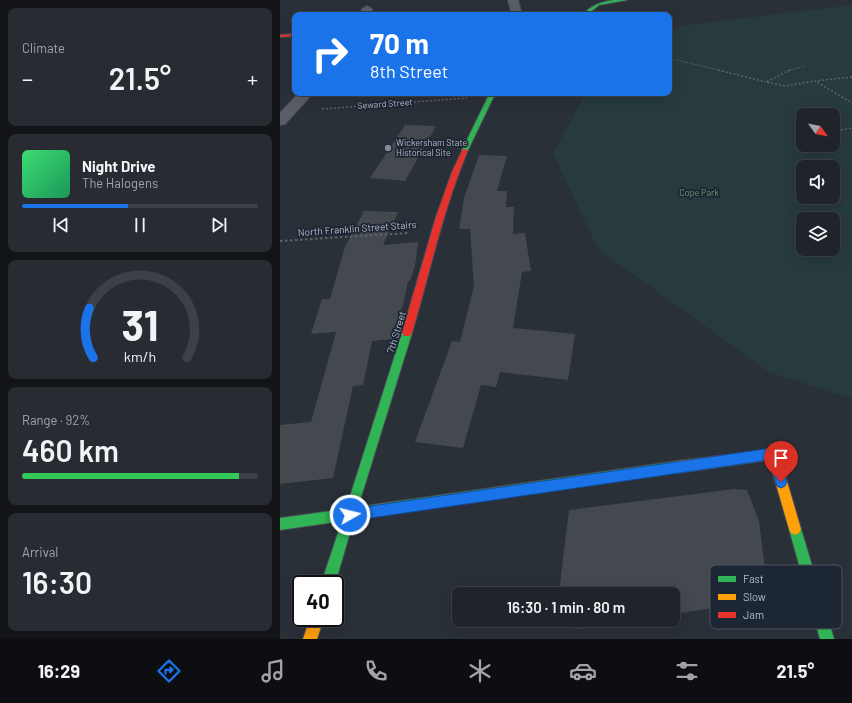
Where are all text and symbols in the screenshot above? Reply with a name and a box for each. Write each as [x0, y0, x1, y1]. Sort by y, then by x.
text: 70 m [370, 26, 429, 60]
icon: right [304, 28, 356, 80]
text: Climate [22, 40, 65, 56]
text: 21.5° [109, 60, 171, 96]
text: 8th Street [370, 60, 448, 82]
text: − [22, 65, 33, 91]
text: + [247, 65, 258, 91]
street label: Seward Street [357, 96, 413, 111]
north arrow [796, 108, 840, 152]
map controls [796, 108, 840, 256]
place label: Wickersham State Historical Site [396, 137, 468, 158]
marker: Wickersham State Historical Site [383, 143, 393, 153]
text: Night Drive [82, 157, 155, 175]
button: sound [796, 160, 840, 204]
text: The Halogens [82, 175, 158, 191]
park label: Cope Park [679, 187, 719, 198]
button: layers [796, 212, 840, 256]
icon: previous [50, 214, 72, 236]
icon: pause [129, 214, 151, 236]
icon: next [208, 214, 230, 236]
street label: North Franklin Street Stairs [297, 218, 417, 238]
text: 31 [121, 298, 159, 348]
street label: 7th Street [384, 309, 408, 354]
text: km/h [124, 347, 156, 364]
text: Range · 92% [22, 412, 90, 428]
text: 460 km [22, 432, 119, 468]
pin [764, 441, 798, 482]
icon: arrive [770, 447, 792, 469]
position arrow [329, 494, 371, 536]
text: Arrival [22, 544, 58, 560]
text: 16:30 [22, 564, 92, 600]
legend [710, 565, 842, 629]
text: Fast [743, 572, 764, 585]
speed limit sign: 40 [292, 575, 344, 627]
text: Slow [743, 590, 766, 603]
text: 16:30 · 1 min · 80 m [507, 598, 625, 616]
text: Jam [743, 608, 764, 621]
icon: directions [155, 657, 183, 685]
icon: music [259, 657, 287, 685]
icon: phone [362, 657, 390, 685]
icon: climate [466, 657, 494, 685]
icon: car [569, 657, 597, 685]
icon: filters [673, 657, 701, 685]
text: 16:29 [38, 660, 80, 682]
text: 21.5° [776, 660, 814, 682]

